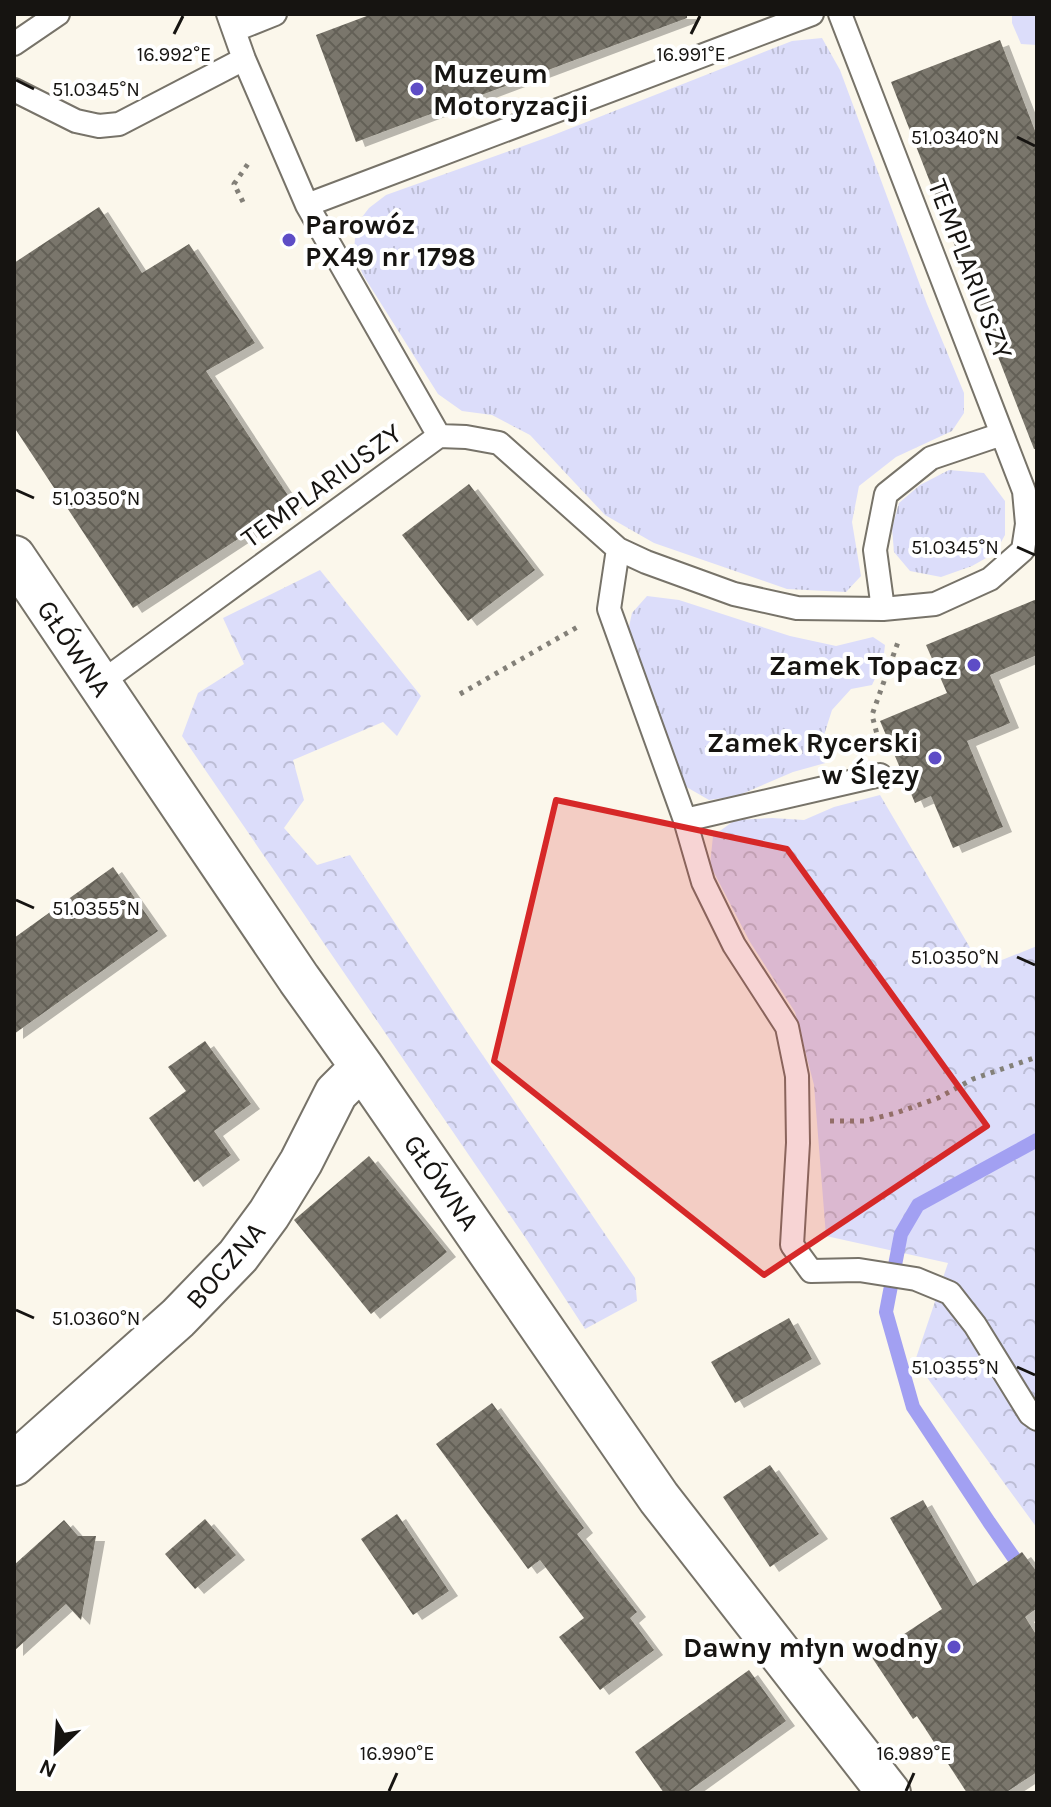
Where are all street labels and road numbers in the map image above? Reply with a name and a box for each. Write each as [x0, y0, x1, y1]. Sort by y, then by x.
street label: TEMPLARIUSZY [921, 174, 1020, 364]
street label: TEMPLARIUSZY [235, 416, 408, 555]
street label: GŁÓWNA [30, 594, 119, 703]
street label: GŁÓWNA [397, 1128, 487, 1237]
street label: BOCZNA [179, 1215, 272, 1316]

